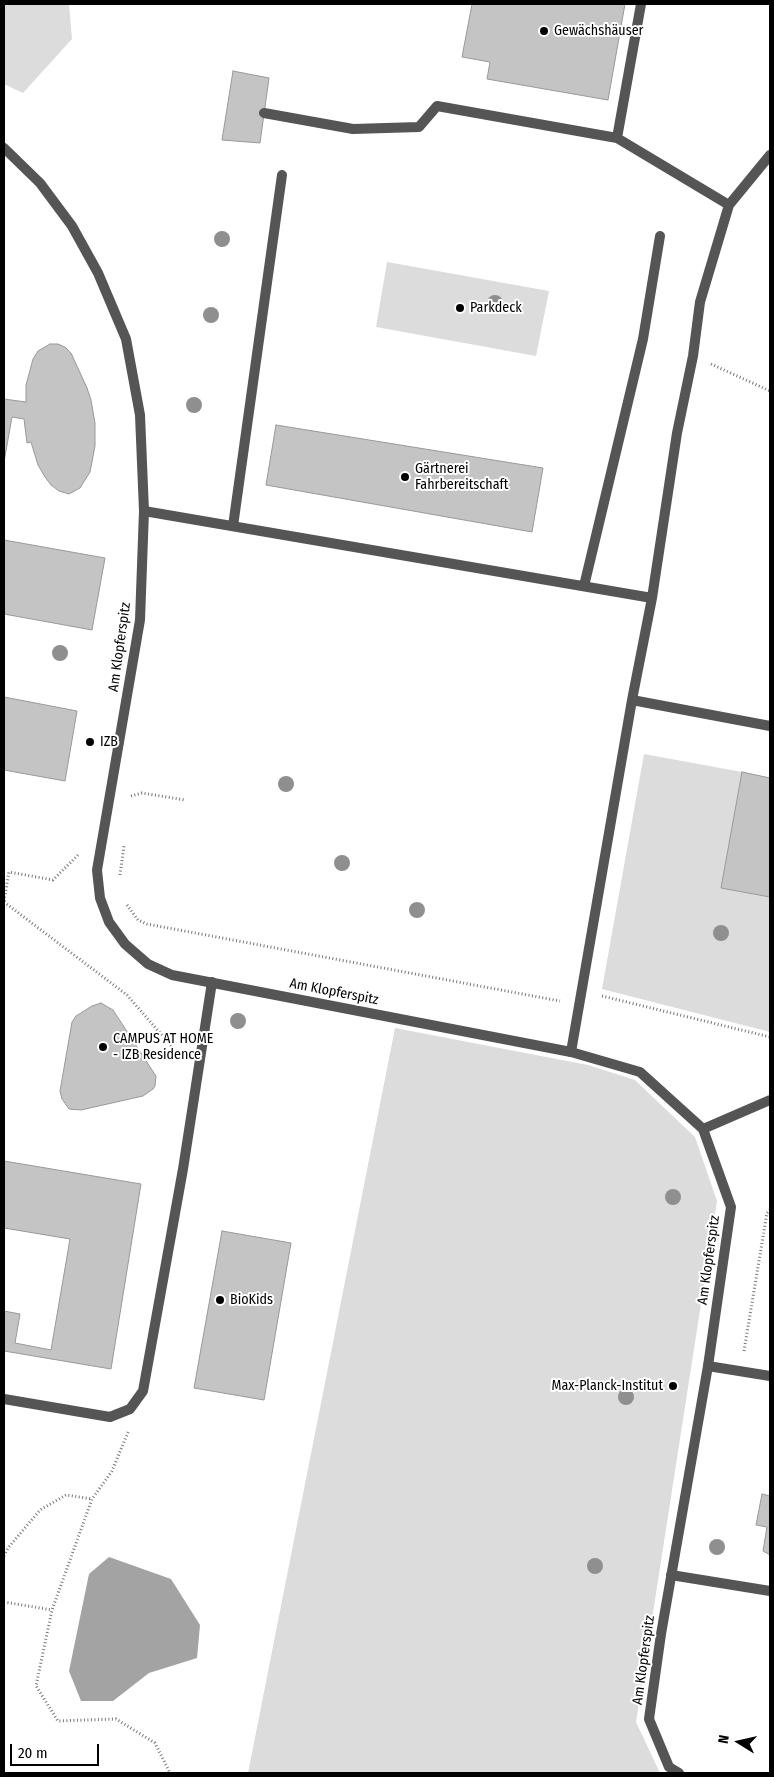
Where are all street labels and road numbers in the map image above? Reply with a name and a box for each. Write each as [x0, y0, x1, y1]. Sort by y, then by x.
street label: Am Klopferspitz [105, 601, 135, 693]
street label: Am Klopferspitz [288, 975, 380, 1009]
street label: Am Klopferspitz [694, 1214, 724, 1306]
street label: Am Klopferspitz [629, 1614, 659, 1706]

